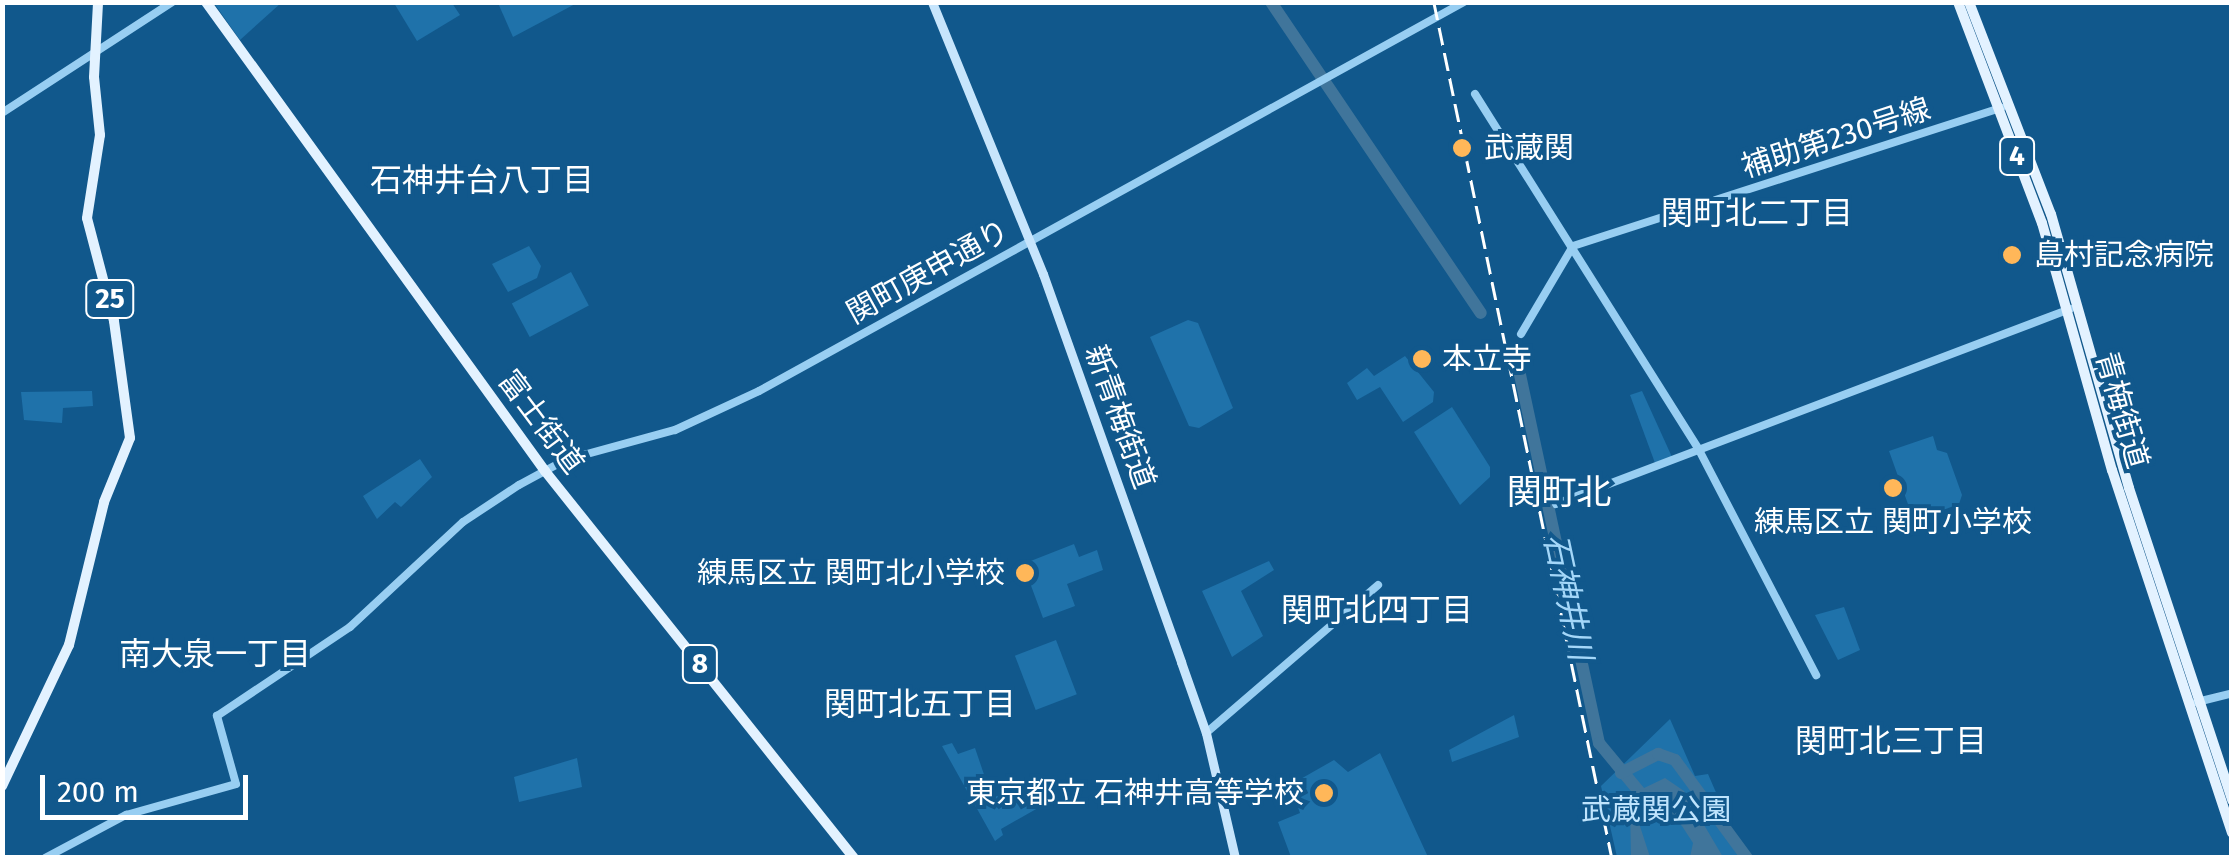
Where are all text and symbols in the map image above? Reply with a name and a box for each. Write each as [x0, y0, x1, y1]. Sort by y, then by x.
street label: 補助第230号線 [1737, 91, 1935, 185]
place label: 武蔵関 [1484, 130, 1574, 166]
road number: 4 [1997, 133, 2037, 179]
marker: 武蔵関 [1449, 135, 1475, 161]
district label: 石神井台八丁目 [370, 161, 594, 199]
district label: 関町北二丁目 [1661, 194, 1853, 232]
street label: 関町庚申通り [841, 213, 1015, 331]
place label: 島村記念病院 [2034, 237, 2214, 273]
marker: 島村記念病院 [1999, 242, 2025, 268]
road number: 25 [85, 276, 135, 322]
street label: 新青梅街道 [1077, 340, 1163, 494]
place label: 本立寺 [1442, 341, 1532, 377]
street label: 青梅街道 [2088, 347, 2156, 473]
marker: 本立寺 [1411, 348, 1433, 370]
street label: 富士街道 [491, 363, 591, 481]
district label: 関町北 [1507, 471, 1611, 513]
marker: 練馬区立 関町小学校 [1882, 477, 1904, 499]
place label: 練馬区立 関町小学校 [1754, 504, 2032, 540]
water label: 石神井川 [1536, 530, 1600, 664]
place label: 練馬区立 関町北小学校 [697, 555, 1005, 591]
marker: 練馬区立 関町北小学校 [1014, 562, 1036, 584]
district label: 関町北四丁目 [1281, 591, 1473, 629]
district label: 南大泉一丁目 [119, 635, 311, 673]
road number: 8 [680, 641, 720, 687]
district label: 関町北五丁目 [824, 685, 1016, 723]
district label: 関町北三丁目 [1795, 722, 1987, 760]
scale bar [45, 755, 252, 817]
text: 200 m [57, 774, 139, 810]
place label: 東京都立 石神井高等学校 [966, 775, 1304, 811]
marker: 東京都立 石神井高等学校 [1313, 782, 1335, 804]
park label: 武蔵関公園 [1581, 792, 1731, 828]

